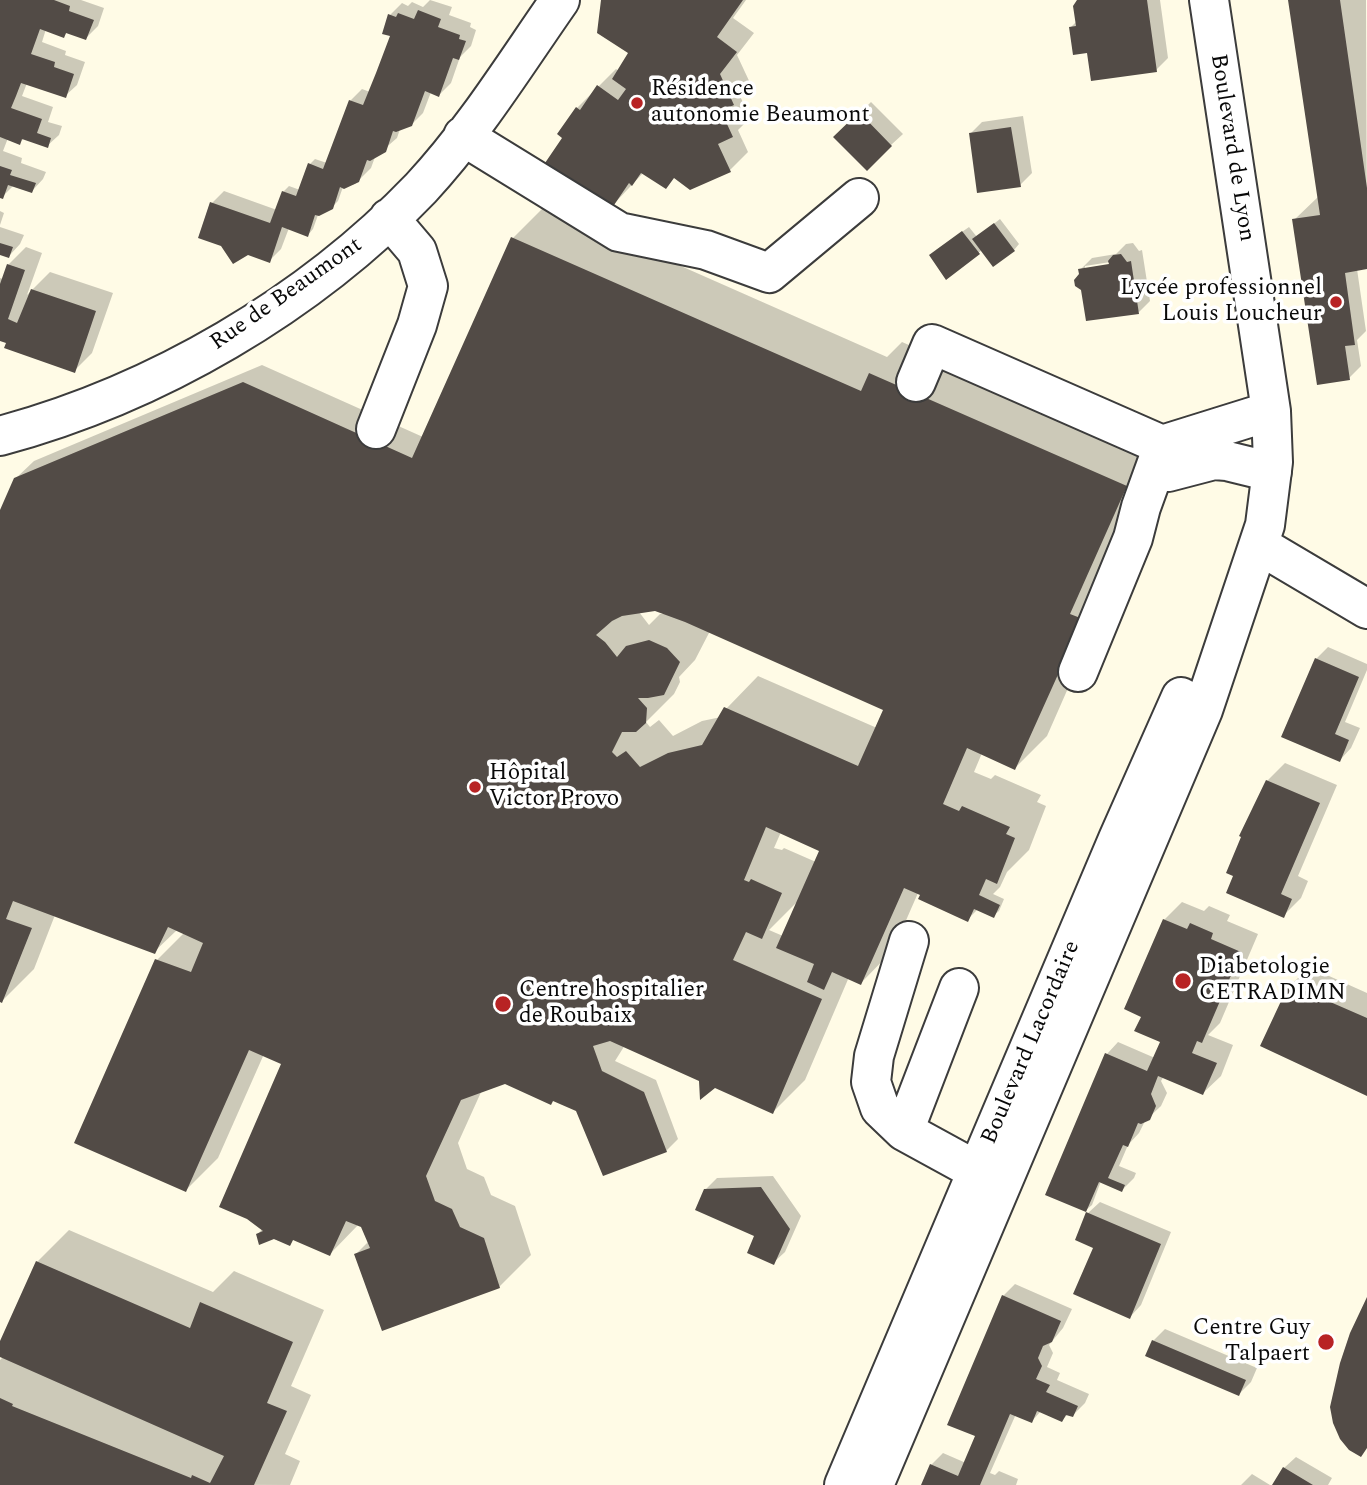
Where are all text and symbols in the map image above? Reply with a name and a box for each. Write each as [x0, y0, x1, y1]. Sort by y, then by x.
street label: Boulevard de Lyon [1203, 52, 1259, 244]
place label: Résidence autonomie Beaumont [651, 76, 870, 130]
marker: Résidence autonomie Beaumont [629, 95, 645, 111]
street label: Rue de Beaumont [206, 232, 368, 358]
place label: Lycée professionnel Louis Loucheur [1120, 275, 1322, 329]
marker: Lycée professionnel Louis Loucheur [1328, 294, 1344, 310]
place label: Hôpital Victor Provo [489, 760, 619, 814]
marker: Hôpital Victor Provo [467, 779, 483, 795]
street label: Boulevard Lacordaire [977, 937, 1087, 1149]
place label: Diabetologie CETRADIMN [1199, 954, 1346, 1008]
marker: Diabetologie CETRADIMN [1173, 971, 1193, 991]
place label: Centre hospitalier de Roubaix [519, 977, 704, 1031]
marker: Centre hospitalier de Roubaix [493, 994, 513, 1014]
place label: Centre Guy Talpaert [1193, 1315, 1310, 1369]
marker: Centre Guy Talpaert [1316, 1332, 1336, 1352]

